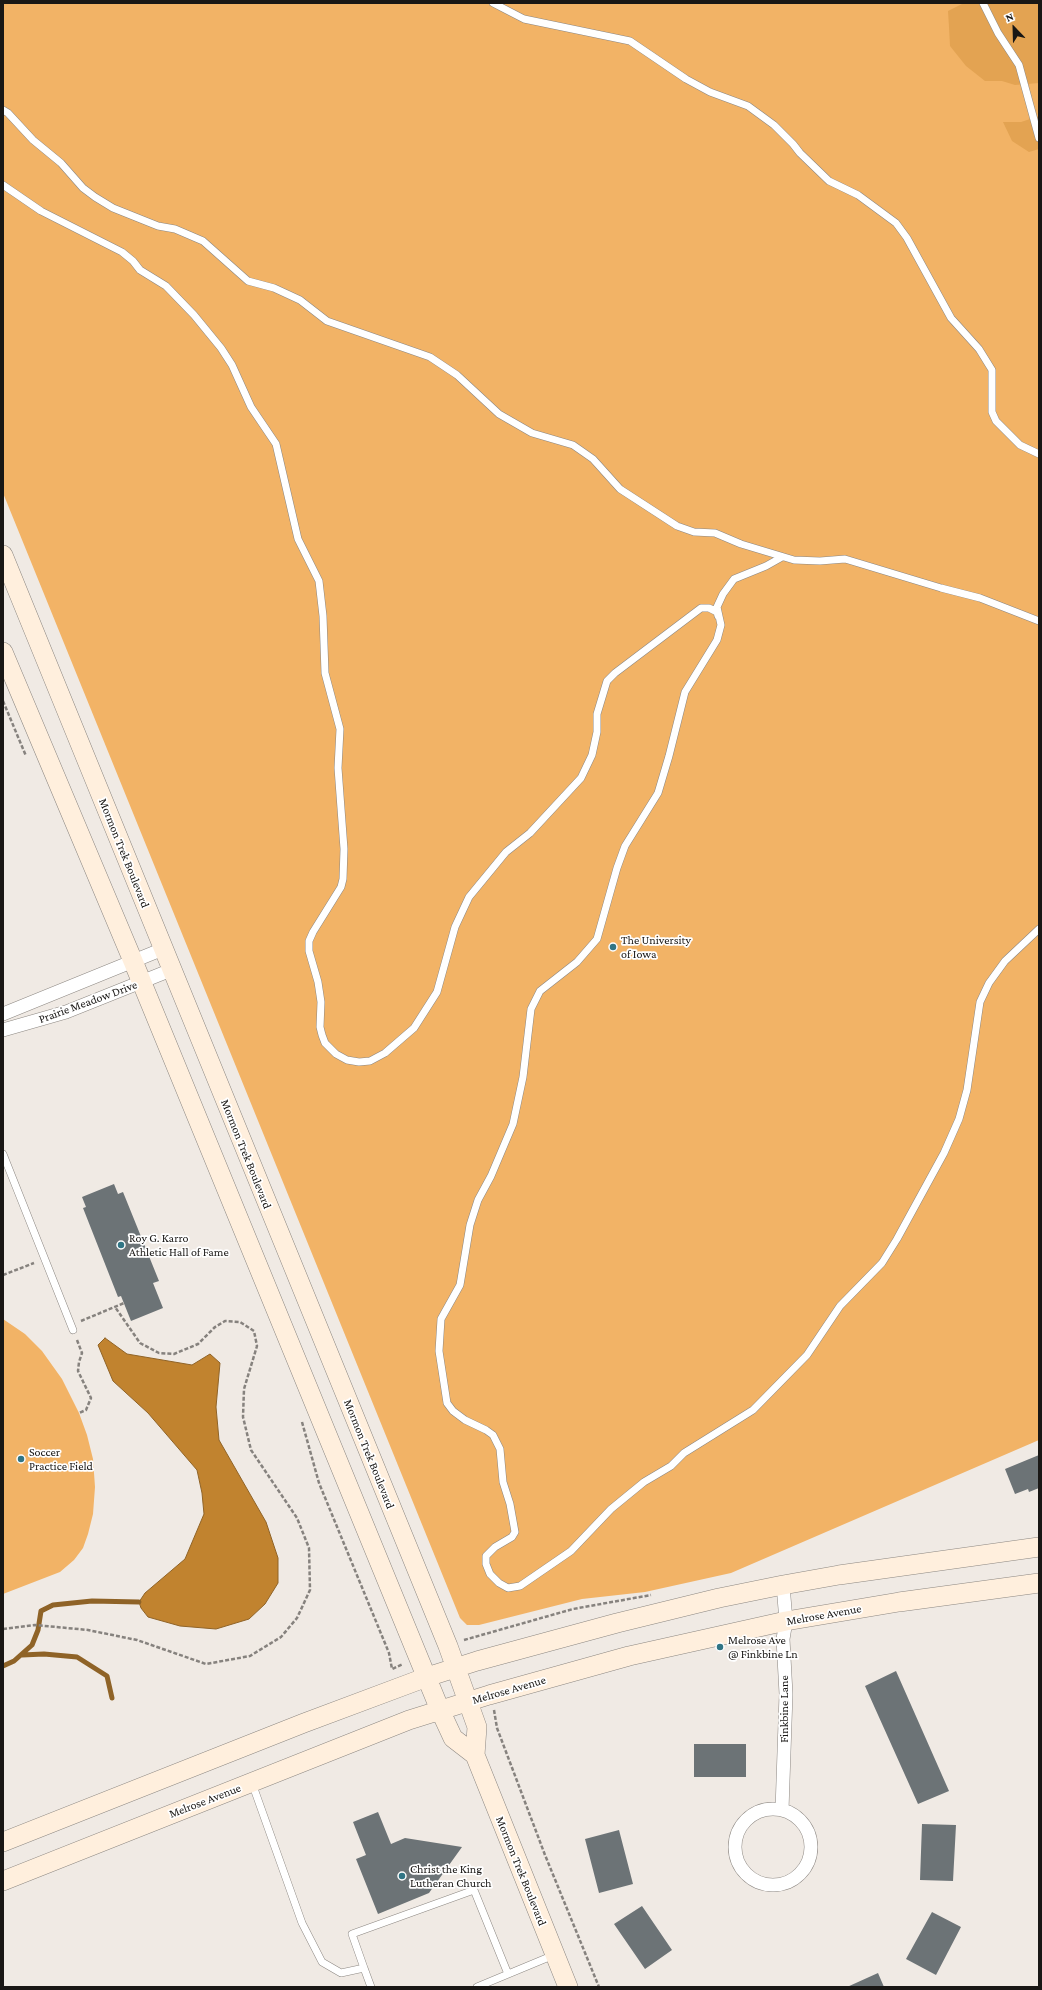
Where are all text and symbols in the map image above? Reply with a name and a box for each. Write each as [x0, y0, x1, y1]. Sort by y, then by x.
north arrow [994, 8, 1034, 48]
text: N [1004, 10, 1015, 24]
street label: Mormon Trek Boulevard [95, 796, 153, 910]
place label: The University of Iowa [621, 933, 691, 961]
marker: The University of Iowa [608, 942, 618, 952]
street label: Prairie Meadow Drive [37, 977, 139, 1027]
street label: Mormon Trek Boulevard [217, 1097, 275, 1211]
place label: Roy G. Karro Athletic Hall of Fame [129, 1231, 229, 1259]
marker: Roy G. Karro Athletic Hall of Fame [116, 1240, 126, 1250]
street label: Mormon Trek Boulevard [340, 1397, 398, 1511]
place label: Soccer Practice Field [29, 1445, 93, 1473]
marker: Soccer Practice Field [16, 1454, 26, 1464]
street label: Melrose Avenue [785, 1601, 863, 1629]
place label: Melrose Ave @ Finkbine Ln [728, 1633, 798, 1661]
marker: Melrose Ave @ Finkbine Ln [715, 1642, 725, 1652]
street label: Melrose Avenue [471, 1673, 547, 1707]
street label: Finkbine Lane [777, 1675, 791, 1743]
street label: Melrose Avenue [167, 1781, 243, 1821]
street label: Mormon Trek Boulevard [492, 1814, 550, 1928]
place label: Christ the King Lutheran Church [410, 1862, 492, 1890]
marker: Christ the King Lutheran Church [397, 1871, 407, 1881]

